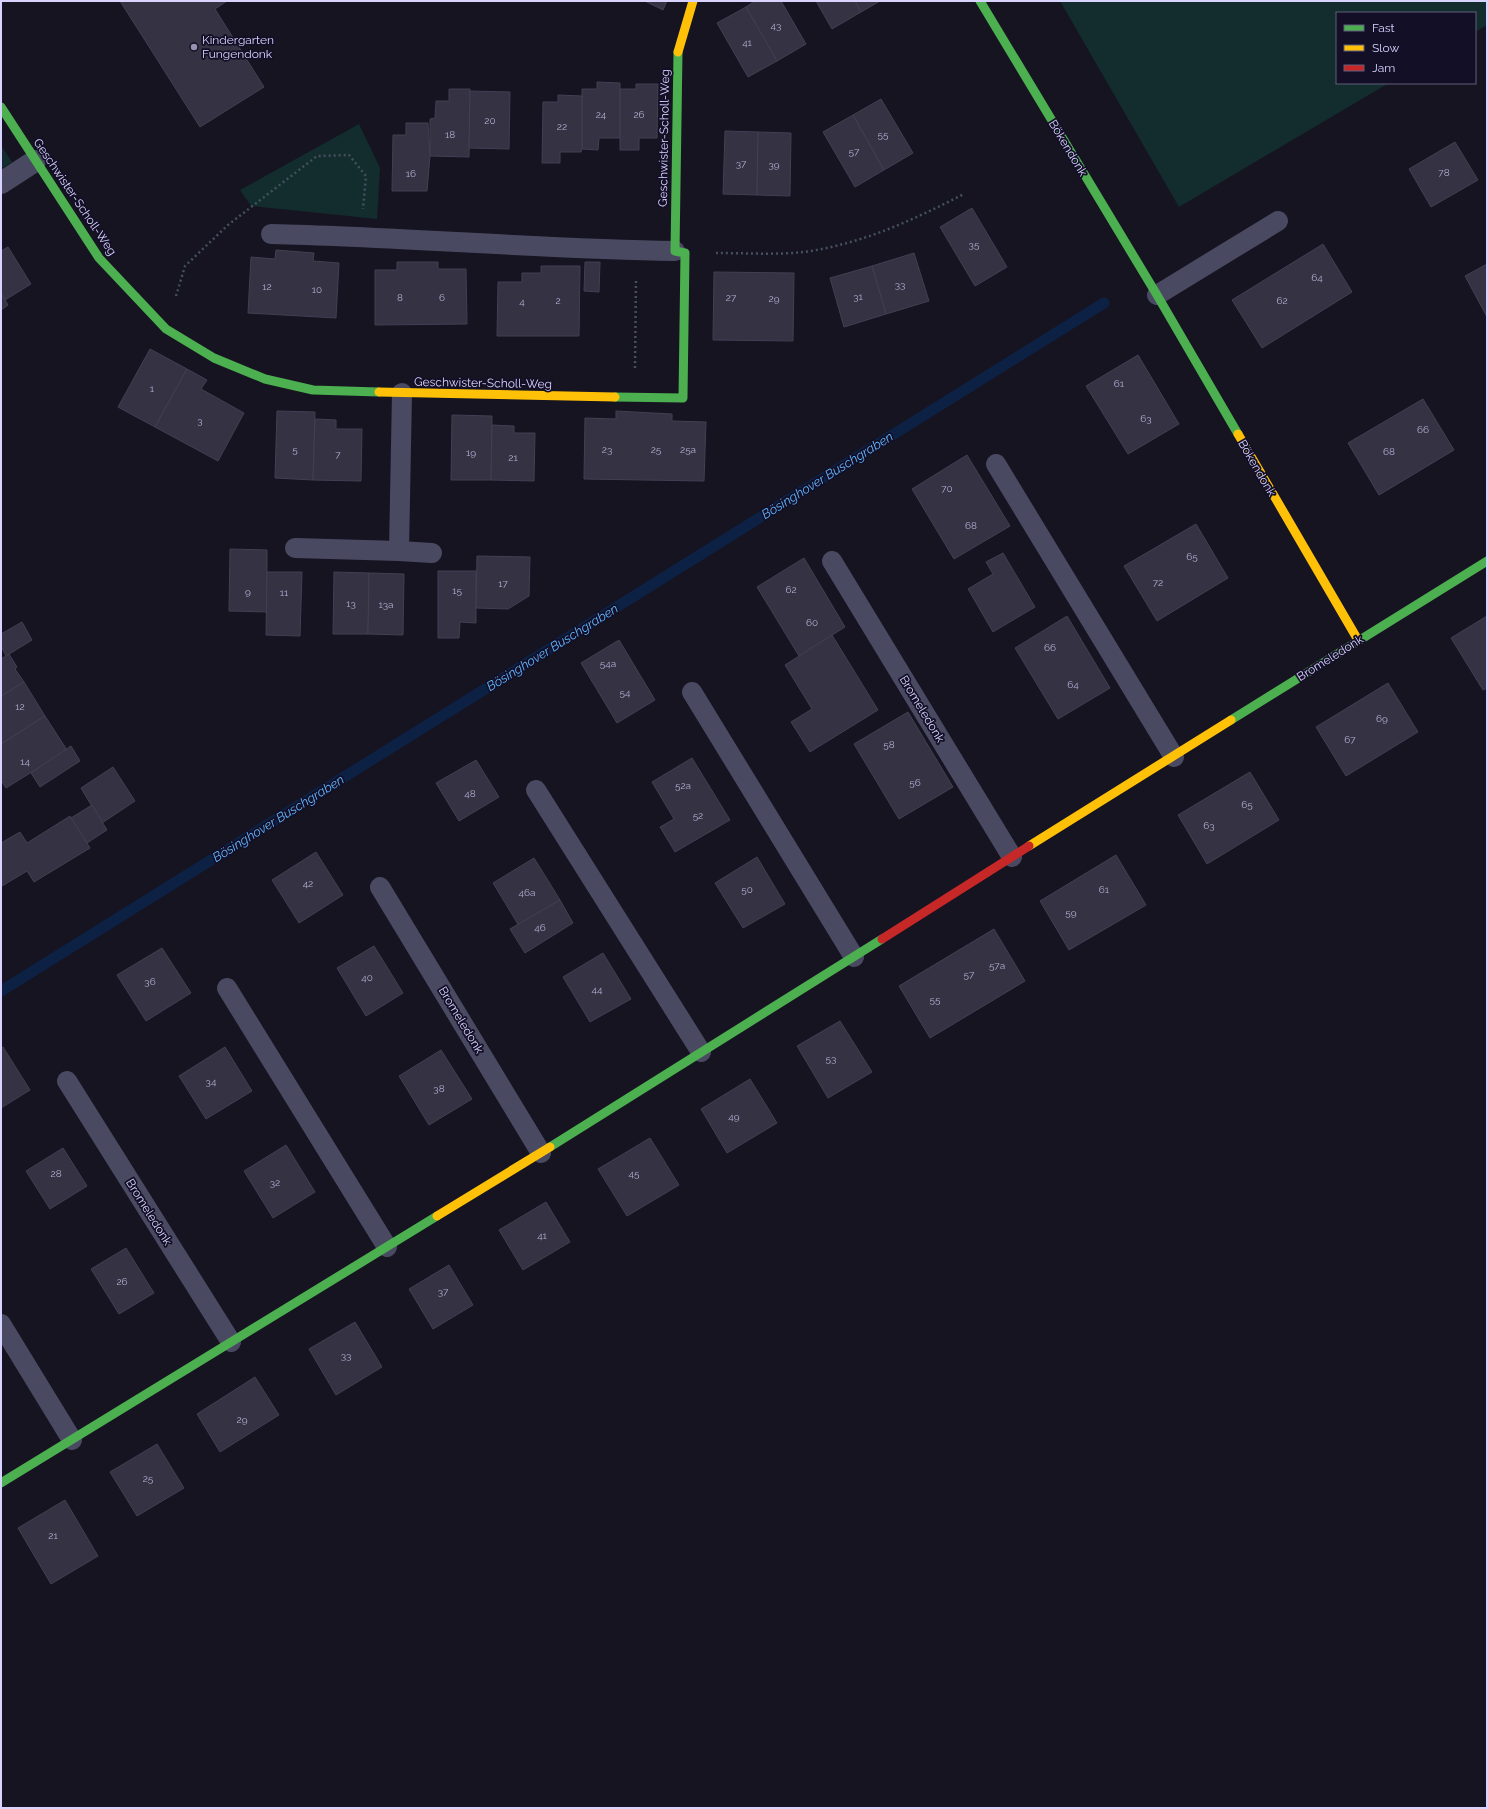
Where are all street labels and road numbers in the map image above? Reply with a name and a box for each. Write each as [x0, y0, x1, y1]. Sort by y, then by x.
street label: Geschwister-Scholl-Weg [656, 69, 672, 207]
street label: Bökendonk [1046, 117, 1091, 179]
street label: Geschwister-Scholl-Weg [31, 136, 119, 258]
street label: Geschwister-Scholl-Weg [414, 375, 552, 391]
street label: Bökendonk [1235, 437, 1279, 499]
street label: Bromeledonk [1294, 632, 1366, 684]
street label: Bromeledonk [897, 673, 948, 746]
street label: Bromeledonk [436, 984, 487, 1057]
street label: Bromeledonk [123, 1176, 175, 1248]

